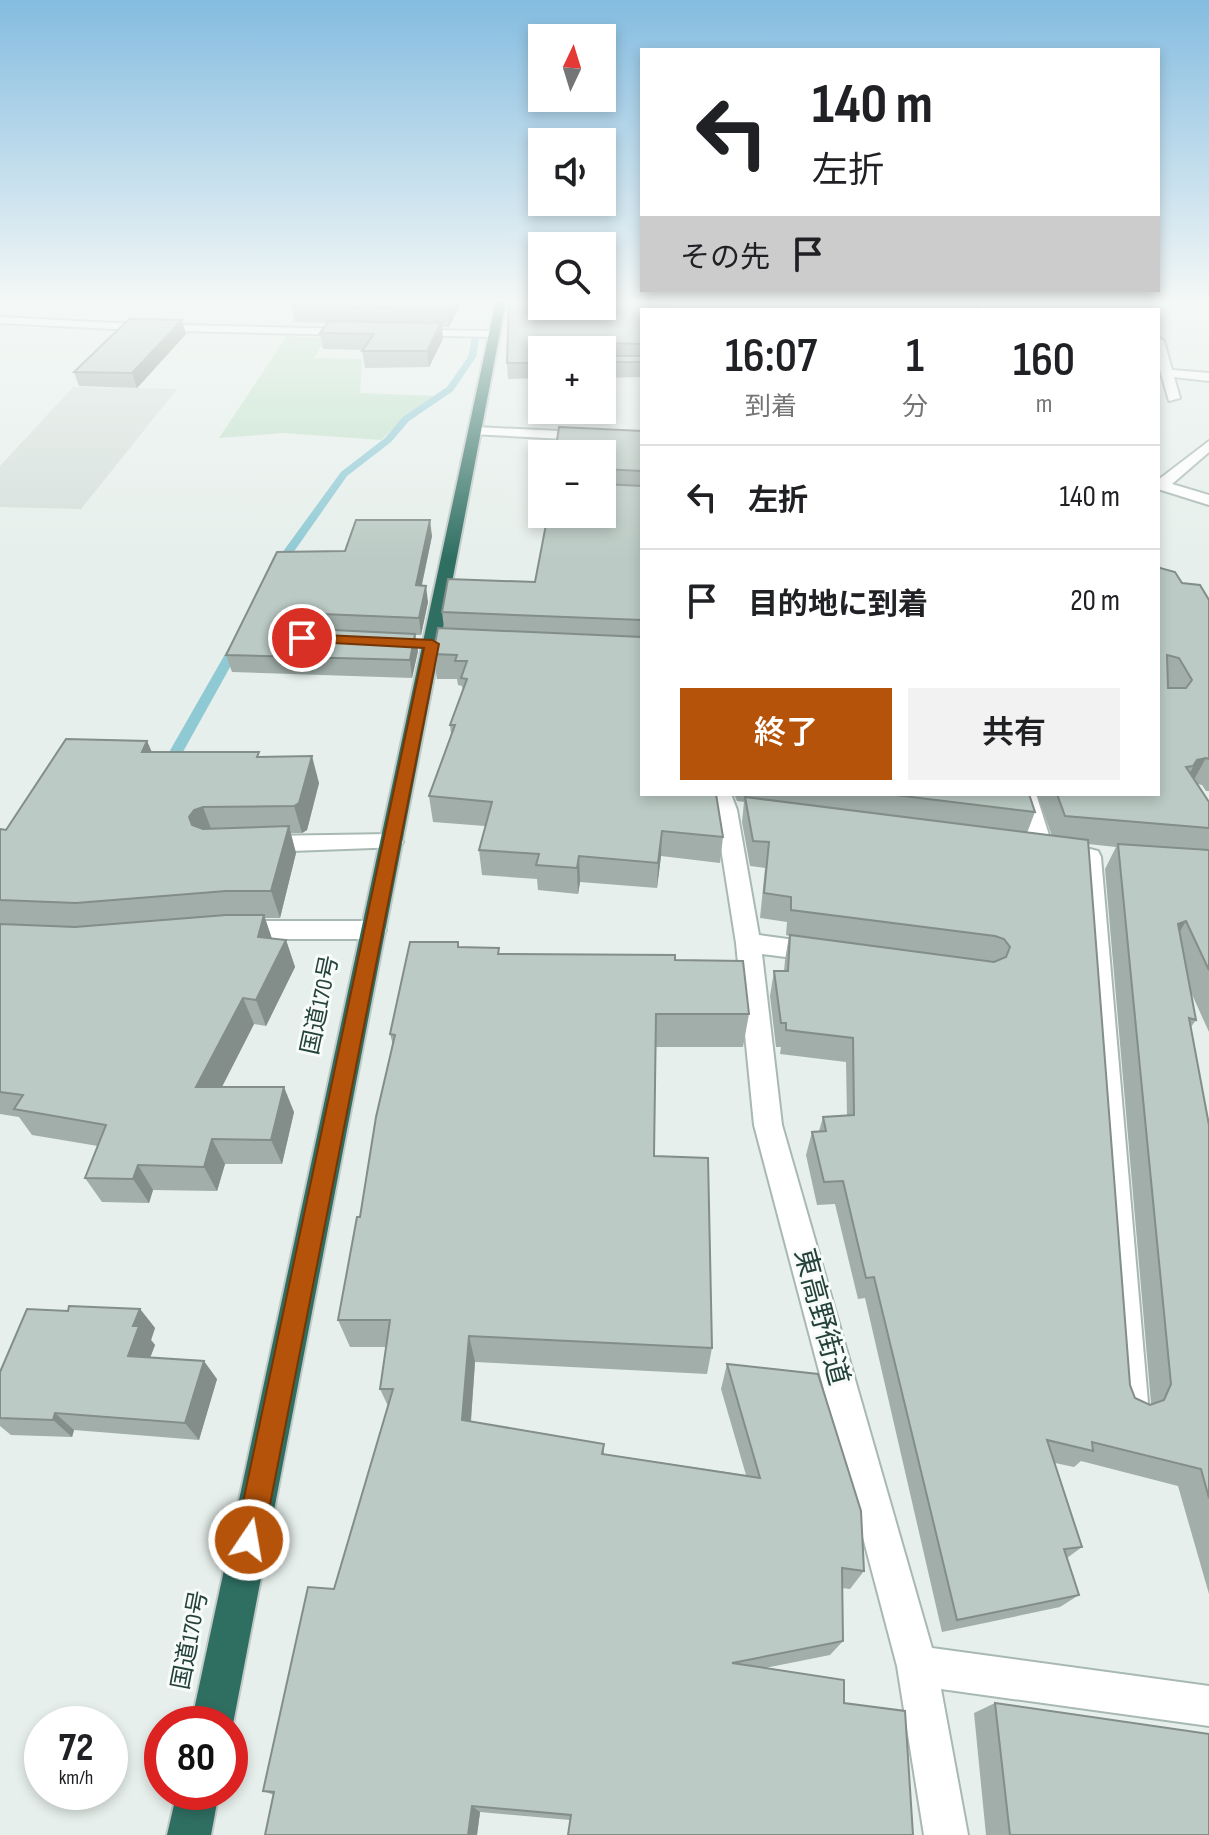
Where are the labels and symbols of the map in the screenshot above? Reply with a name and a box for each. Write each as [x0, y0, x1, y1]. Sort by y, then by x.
north arrow [528, 24, 616, 112]
pin [268, 604, 336, 672]
street label: 国道170号 [295, 953, 345, 1057]
street label: 東高野街道 [787, 1245, 855, 1389]
position arrow [207, 1498, 291, 1582]
street label: 国道170号 [166, 1588, 214, 1692]
speed limit sign: 80 [144, 1706, 248, 1810]

